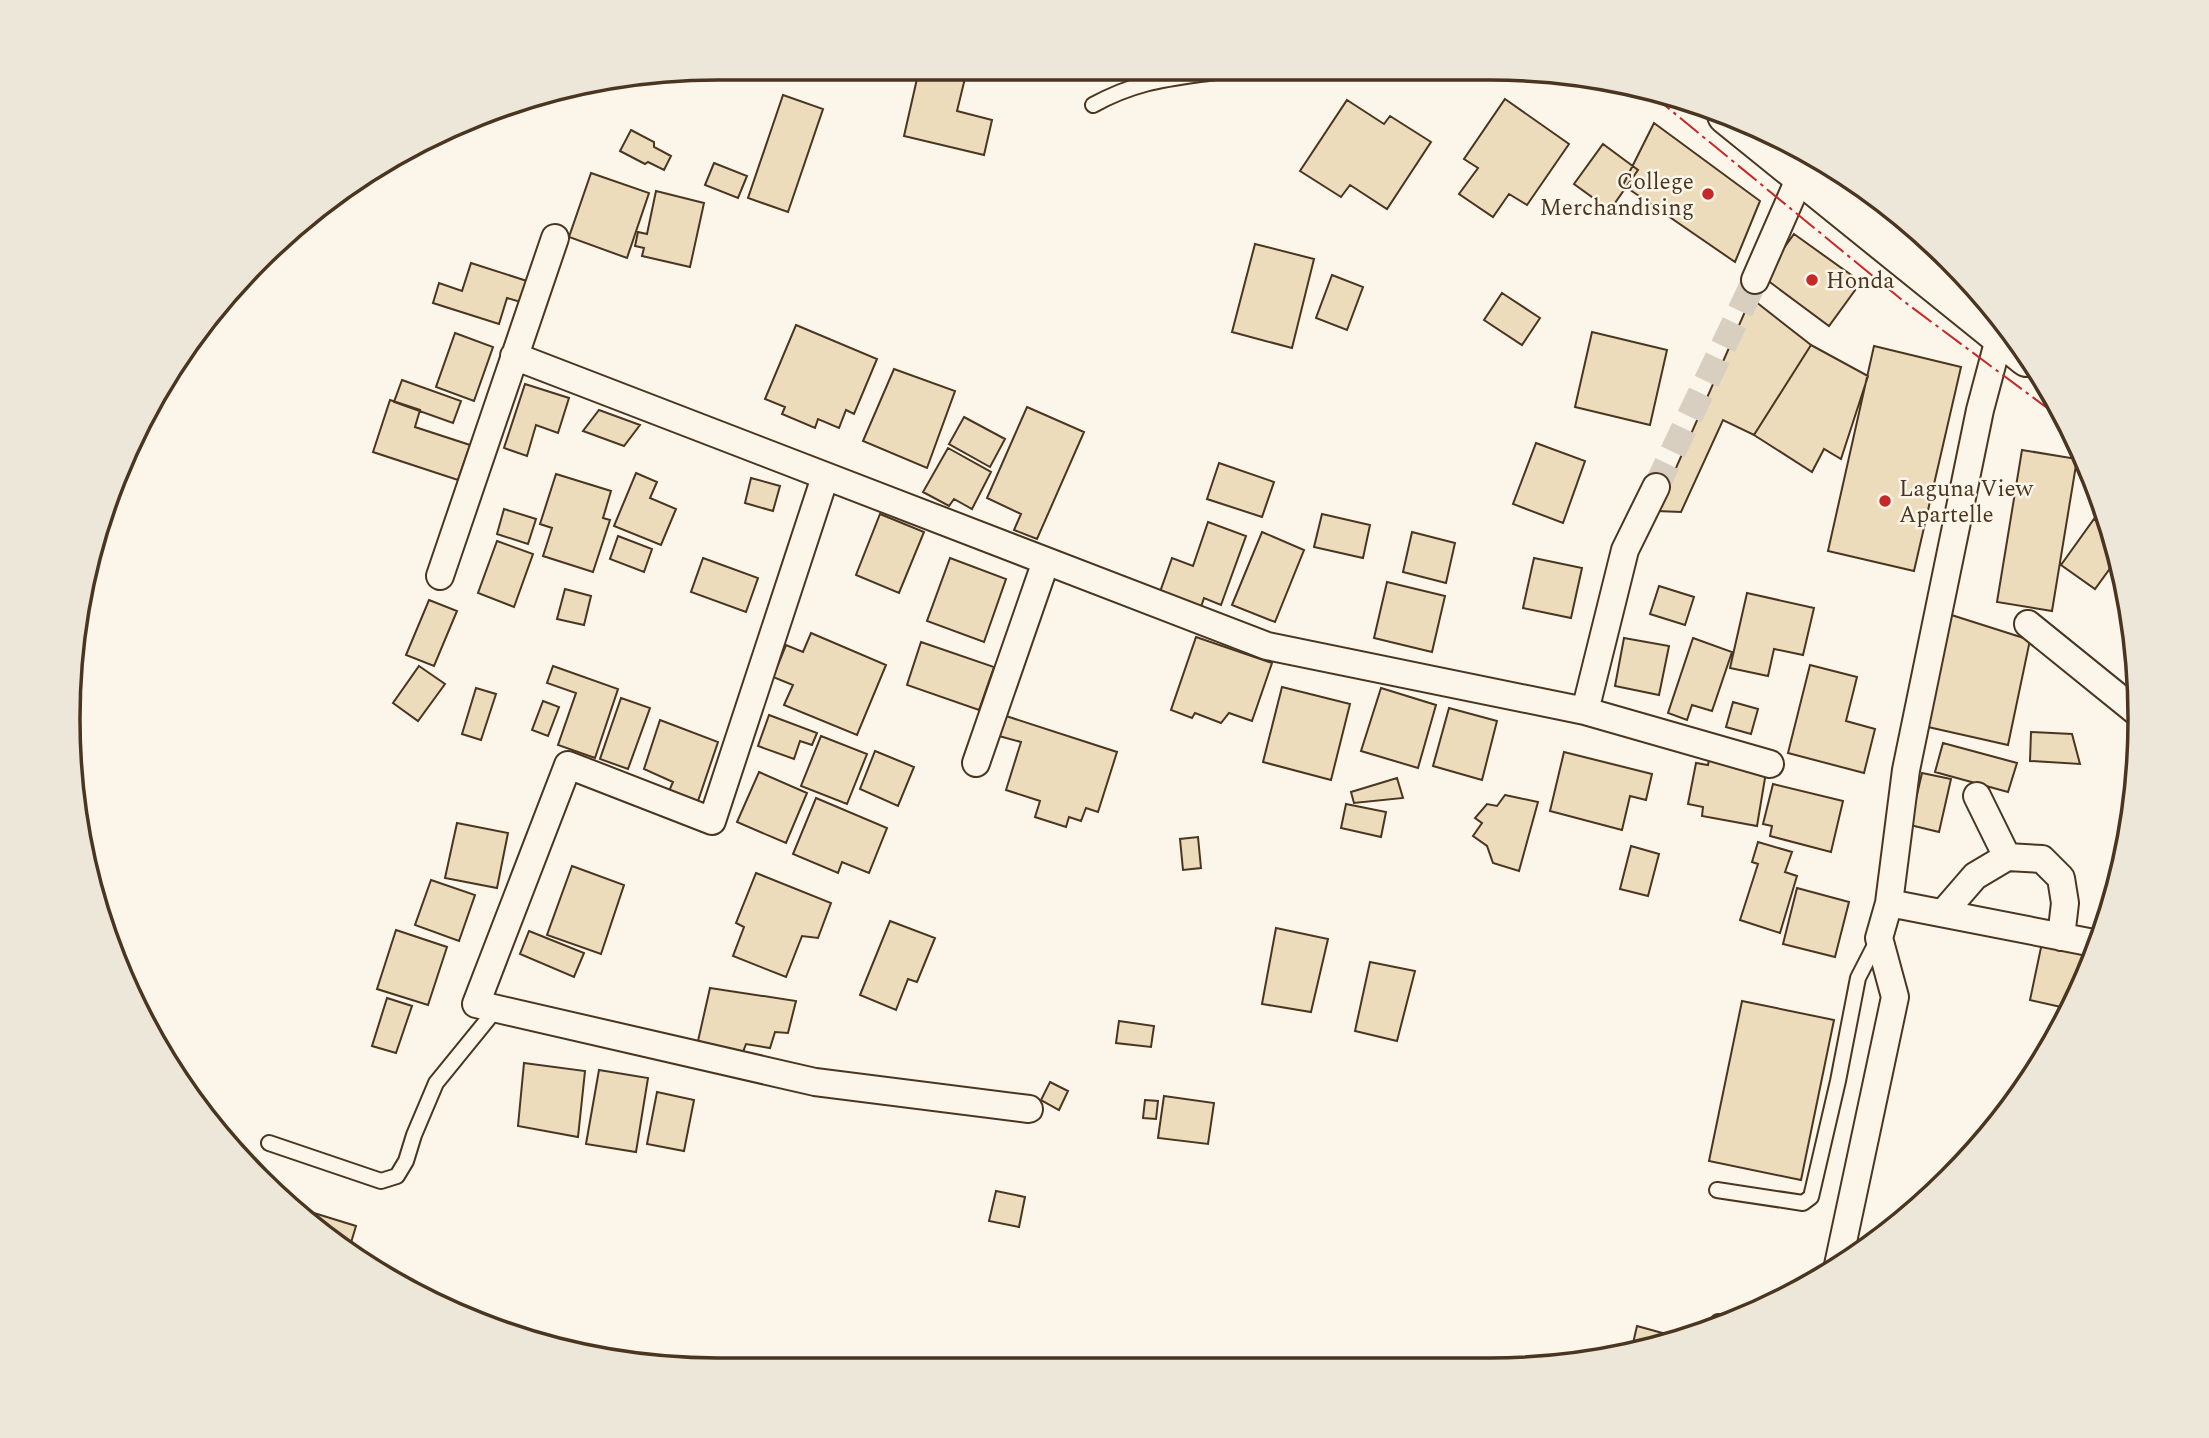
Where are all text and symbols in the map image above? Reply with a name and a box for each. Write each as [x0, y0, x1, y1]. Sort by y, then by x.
place label: College Merchandising [1540, 165, 1694, 226]
marker: College Merchandising [1700, 186, 1716, 202]
place label: Honda [1826, 264, 1895, 299]
marker: Honda [1804, 272, 1820, 288]
place label: Laguna View Apartelle [1899, 472, 2034, 533]
marker: Laguna View Apartelle [1877, 493, 1893, 509]

